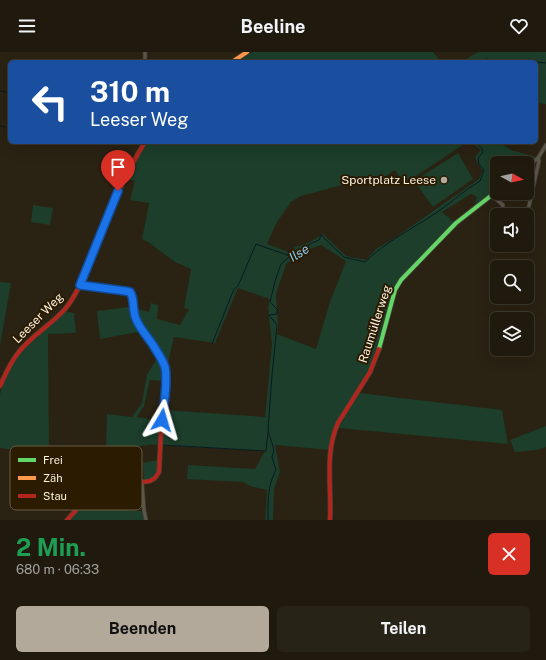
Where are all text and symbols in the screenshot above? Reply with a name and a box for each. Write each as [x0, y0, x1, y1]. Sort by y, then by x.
icon: menu [16, 15, 38, 37]
icon: heart [508, 15, 530, 37]
text: Beeline [241, 16, 305, 37]
text: 310 m [90, 75, 170, 108]
icon: left [24, 76, 76, 128]
text: Leeser Weg [90, 109, 188, 130]
pin [101, 150, 135, 191]
icon: arrive [107, 156, 129, 178]
north arrow [490, 156, 534, 200]
map controls [490, 156, 534, 356]
place label: Sportplatz Leese [341, 173, 436, 187]
marker: Sportplatz Leese [439, 175, 449, 185]
button: sound [490, 208, 534, 252]
water label: Ilse [286, 241, 312, 265]
button: search [490, 260, 534, 304]
street label: Raumüllerweg [356, 283, 394, 365]
street label: Leeser Weg [10, 290, 66, 346]
button: layers [490, 312, 534, 356]
position arrow [141, 399, 183, 441]
legend [10, 446, 142, 510]
text: Frei [43, 454, 63, 466]
text: Zäh [43, 472, 63, 484]
text: Stau [43, 490, 67, 502]
text: 2 Min. [16, 533, 86, 561]
button: close [488, 533, 530, 575]
text: 680 m · 06:33 [16, 562, 99, 577]
button: Beenden [16, 606, 269, 652]
button: Teilen [277, 606, 530, 652]

